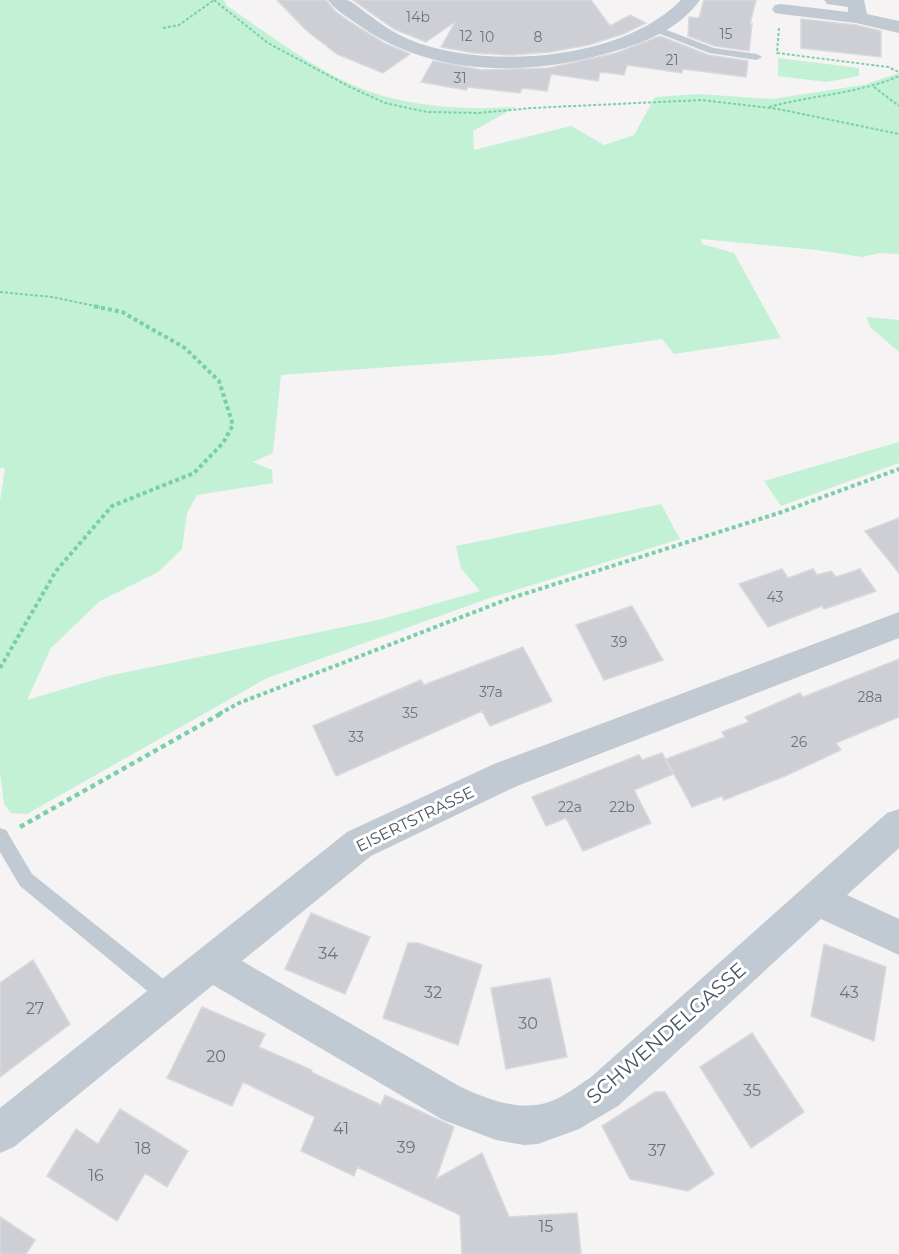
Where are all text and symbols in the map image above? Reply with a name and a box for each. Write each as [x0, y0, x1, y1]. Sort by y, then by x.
house number: 14b [406, 8, 430, 26]
house number: 15 [720, 25, 733, 43]
house number: 12 [459, 27, 473, 45]
house number: 10 [480, 28, 494, 46]
house number: 8 [534, 28, 543, 46]
house number: 21 [665, 51, 679, 69]
house number: 31 [454, 69, 466, 87]
house number: 43 [767, 588, 784, 606]
house number: 39 [611, 633, 627, 651]
house number: 37a [479, 683, 503, 701]
house number: 28a [857, 688, 883, 706]
house number: 35 [402, 704, 418, 722]
house number: 33 [348, 728, 364, 746]
house number: 26 [791, 733, 808, 751]
street label: EISERTSTRASSE [353, 782, 477, 856]
house number: 22a [558, 798, 582, 816]
house number: 22b [609, 798, 635, 816]
house number: 34 [318, 944, 338, 963]
street label: SCHWENDELGASSE [581, 957, 751, 1109]
house number: 32 [424, 983, 442, 1002]
house number: 43 [839, 983, 859, 1002]
house number: 27 [26, 999, 44, 1018]
house number: 30 [518, 1014, 538, 1033]
house number: 20 [206, 1047, 226, 1066]
house number: 35 [743, 1081, 761, 1100]
house number: 41 [333, 1119, 349, 1138]
house number: 39 [397, 1138, 415, 1157]
house number: 18 [135, 1139, 151, 1158]
house number: 37 [648, 1141, 666, 1160]
house number: 16 [88, 1166, 104, 1185]
house number: 15 [539, 1217, 553, 1236]

